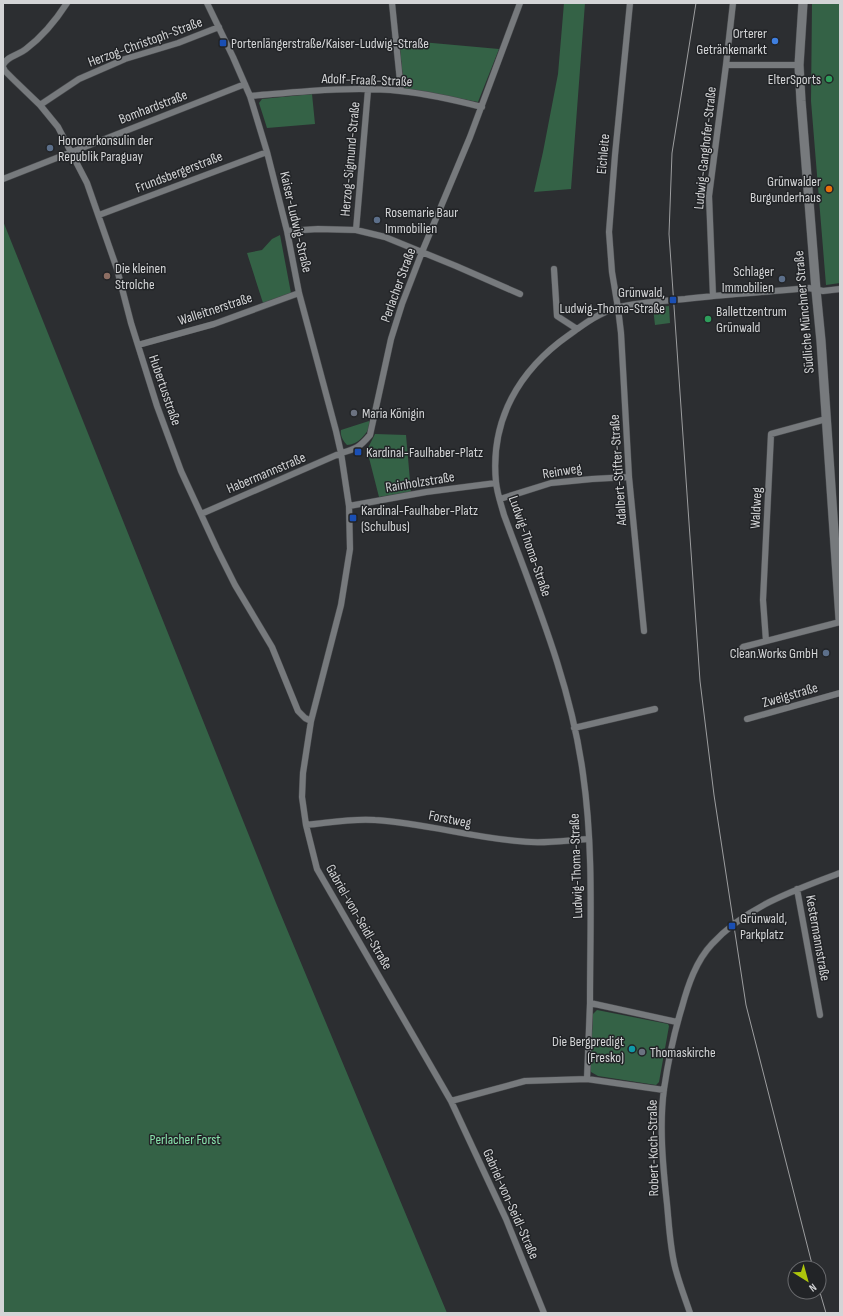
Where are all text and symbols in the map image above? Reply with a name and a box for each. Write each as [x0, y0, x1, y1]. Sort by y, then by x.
street label: Herzog-Christoph-Straße [85, 13, 205, 71]
place label: Orterer Getränkemarkt [696, 25, 767, 58]
place label: Portenlängerstraße/Kaiser-Ludwig-Straße [231, 35, 429, 52]
marker: Orterer Getränkemarkt [770, 36, 780, 46]
marker: Portenlängerstraße/Kaiser-Ludwig-Straße [218, 38, 228, 48]
street label: Adolf-Fraaß-Straße [320, 70, 413, 90]
place label: ElterSports [768, 71, 821, 88]
marker: ElterSports [824, 74, 834, 84]
street label: Bomhardstraße [116, 86, 190, 128]
street label: Ludwig-Ganghofer-Straße [690, 86, 720, 210]
street label: Herzog-Sigmund-Straße [337, 101, 363, 217]
place label: Honorarkonsulin der Republik Paraguay [58, 132, 153, 165]
street label: Eichleite [593, 133, 613, 175]
marker: Honorarkonsulin der Republik Paraguay [45, 143, 55, 153]
street label: Frundsbergerstraße [133, 148, 225, 196]
street label: Kaiser-Ludwig-Straße [276, 170, 316, 274]
place label: Grünwalder Burgunderhaus [750, 173, 821, 206]
marker: Grünwalder Burgunderhaus [824, 184, 834, 194]
place label: Rosemarie Baur Immobilien [385, 204, 458, 237]
marker: Rosemarie Baur Immobilien [372, 215, 382, 225]
street label: Perlacher Straße [377, 245, 419, 325]
street label: Südliche Münchner Straße [790, 250, 818, 374]
place label: Die kleinen Strolche [115, 260, 166, 293]
place label: Schlager Immobilien [722, 263, 774, 296]
marker: Die kleinen Strolche [102, 271, 112, 281]
marker: Schlager Immobilien [777, 274, 787, 284]
place label: Grünwald, Ludwig-Thoma-Straße [560, 284, 665, 317]
street label: Walleitnerstraße [176, 289, 254, 329]
marker: Grünwald, Ludwig-Thoma-Straße [668, 295, 678, 305]
place label: Ballettzentrum Grünwald [716, 303, 787, 336]
marker: Ballettzentrum Grünwald [703, 314, 713, 324]
street label: Hubertusstraße [145, 352, 185, 428]
place label: Maria Königin [362, 405, 425, 422]
marker: Maria Königin [349, 408, 359, 418]
street label: Adalbert-Stifter-Straße [606, 414, 630, 527]
place label: Kardinal-Faulhaber-Platz [366, 444, 483, 461]
marker: Kardinal-Faulhaber-Platz [353, 447, 363, 457]
street label: Habermannstraße [224, 449, 308, 497]
street label: Reinweg [541, 459, 583, 482]
street label: Rainholzstraße [384, 468, 456, 496]
street label: Waldweg [746, 486, 766, 529]
street label: Ludwig-Thoma-Straße [505, 493, 555, 599]
place label: Kardinal-Faulhaber-Platz (Schulbus) [361, 502, 478, 535]
marker: Kardinal-Faulhaber-Platz (Schulbus) [348, 513, 358, 523]
place label: Clean.Works GmbH [730, 645, 818, 662]
marker: Clean.Works GmbH [821, 648, 831, 658]
street label: Zweigstraße [760, 679, 820, 711]
street label: Forstweg [427, 807, 473, 832]
street label: Ludwig-Thoma-Straße [566, 813, 586, 919]
street label: Gabriel-von-Seidl-Straße [322, 861, 396, 973]
street label: Kestermannstraße [802, 894, 834, 982]
place label: Grünwald, Parkplatz [740, 910, 787, 943]
marker: Grünwald, Parkplatz [727, 921, 737, 931]
place label: Die Bergpredigt (Fresko) [552, 1033, 624, 1066]
marker: Die Bergpredigt (Fresko) [627, 1044, 637, 1054]
place label: Thomaskirche [650, 1044, 716, 1061]
marker: Thomaskirche [637, 1047, 647, 1057]
street label: Robert-Koch-Straße [644, 1100, 662, 1196]
park label: Perlacher Forst [149, 1131, 221, 1148]
street label: Gabriel-von-Seidl-Straße [479, 1146, 543, 1262]
north arrow [787, 1260, 827, 1300]
text: N [806, 1281, 819, 1295]

